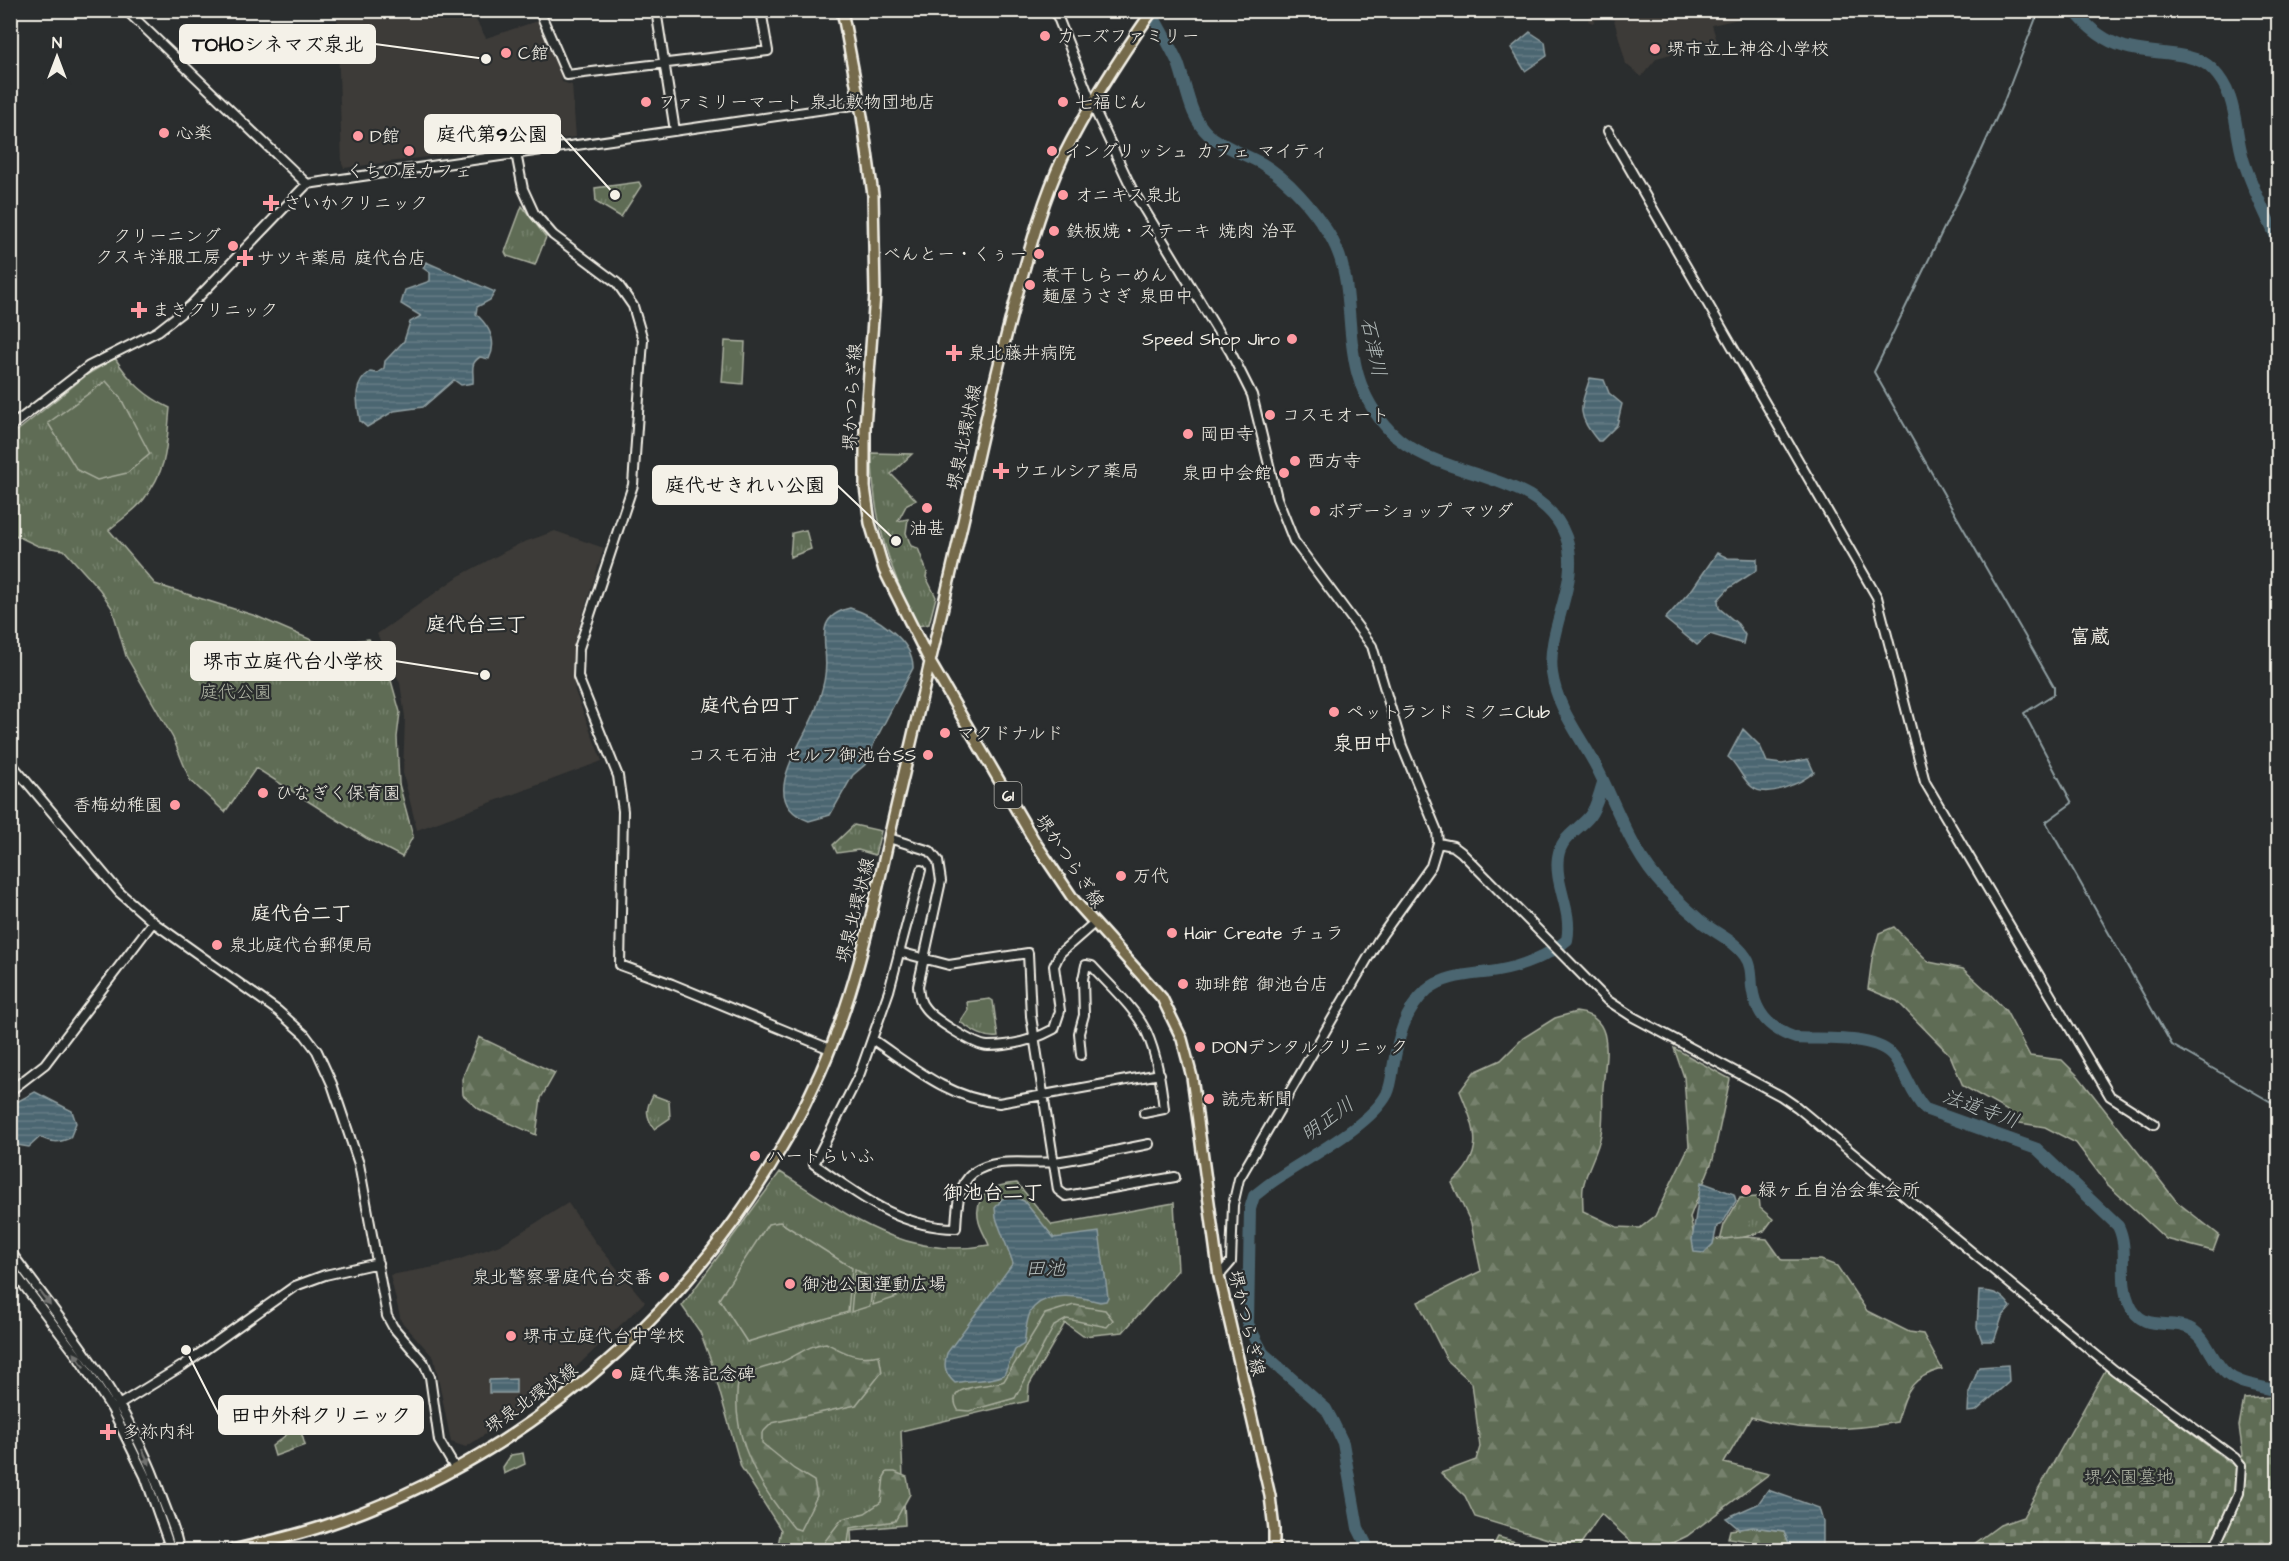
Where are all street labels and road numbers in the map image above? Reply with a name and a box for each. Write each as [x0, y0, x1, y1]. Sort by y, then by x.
street label: 堺かつらぎ線 [837, 342, 868, 452]
street label: 堺泉北環状線 [941, 382, 988, 493]
road number: 61 [994, 782, 1022, 808]
street label: 堺かつらぎ線 [1029, 810, 1110, 913]
street label: 堺泉北環状線 [830, 855, 881, 966]
street label: 堺かつらぎ線 [1222, 1268, 1271, 1379]
street label: 堺泉北環状線 [480, 1357, 583, 1440]

